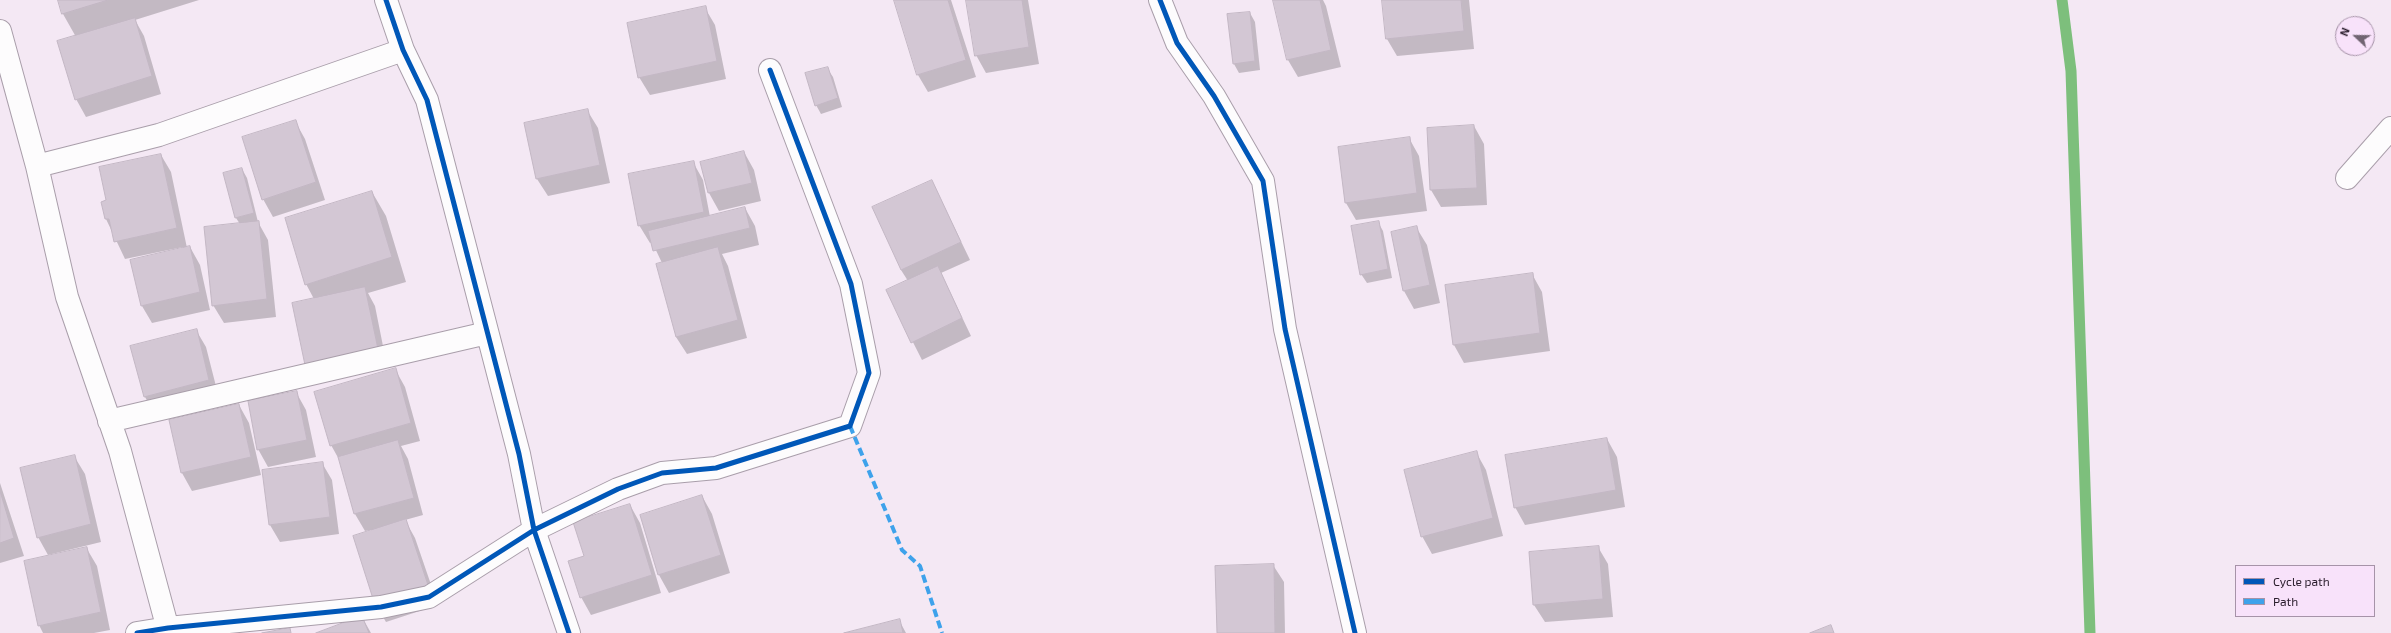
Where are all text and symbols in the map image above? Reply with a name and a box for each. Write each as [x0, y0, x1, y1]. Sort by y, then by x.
north arrow [2335, 16, 2375, 56]
text: N [2337, 26, 2352, 38]
legend [2235, 565, 2375, 617]
text: Cycle path [2273, 574, 2330, 588]
text: Path [2273, 594, 2298, 608]

